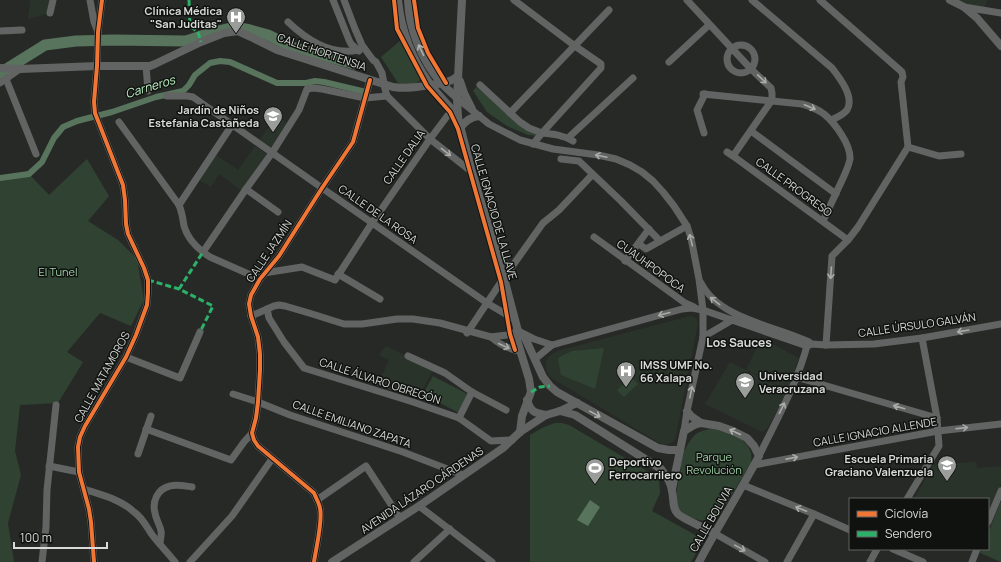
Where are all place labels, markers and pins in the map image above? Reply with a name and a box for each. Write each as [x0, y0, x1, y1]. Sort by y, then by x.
place label: Clínica Médica "San Juditas" [144, 3, 222, 31]
hospital icon: Clínica Médica "San Juditas" [225, 6, 247, 34]
place label: Jardín de Niños Estefania Castañeda [149, 102, 259, 130]
school or university icon: Jardín de Niños Estefania Castañeda [262, 105, 284, 133]
place label: IMSS UMF No. 66 Xalapa [640, 357, 712, 385]
hospital icon: IMSS UMF No. 66 Xalapa [615, 360, 637, 388]
place label: Universidad Veracruzana [759, 368, 825, 396]
school or university icon: Universidad Veracruzana [734, 371, 756, 399]
place label: Escuela Primaria Graciano Valenzuela [825, 451, 933, 479]
place label: Deportivo Ferrocarrilero [609, 454, 682, 482]
school or university icon: Escuela Primaria Graciano Valenzuela [936, 454, 958, 482]
sports icon: Deportivo Ferrocarrilero [584, 457, 606, 485]

